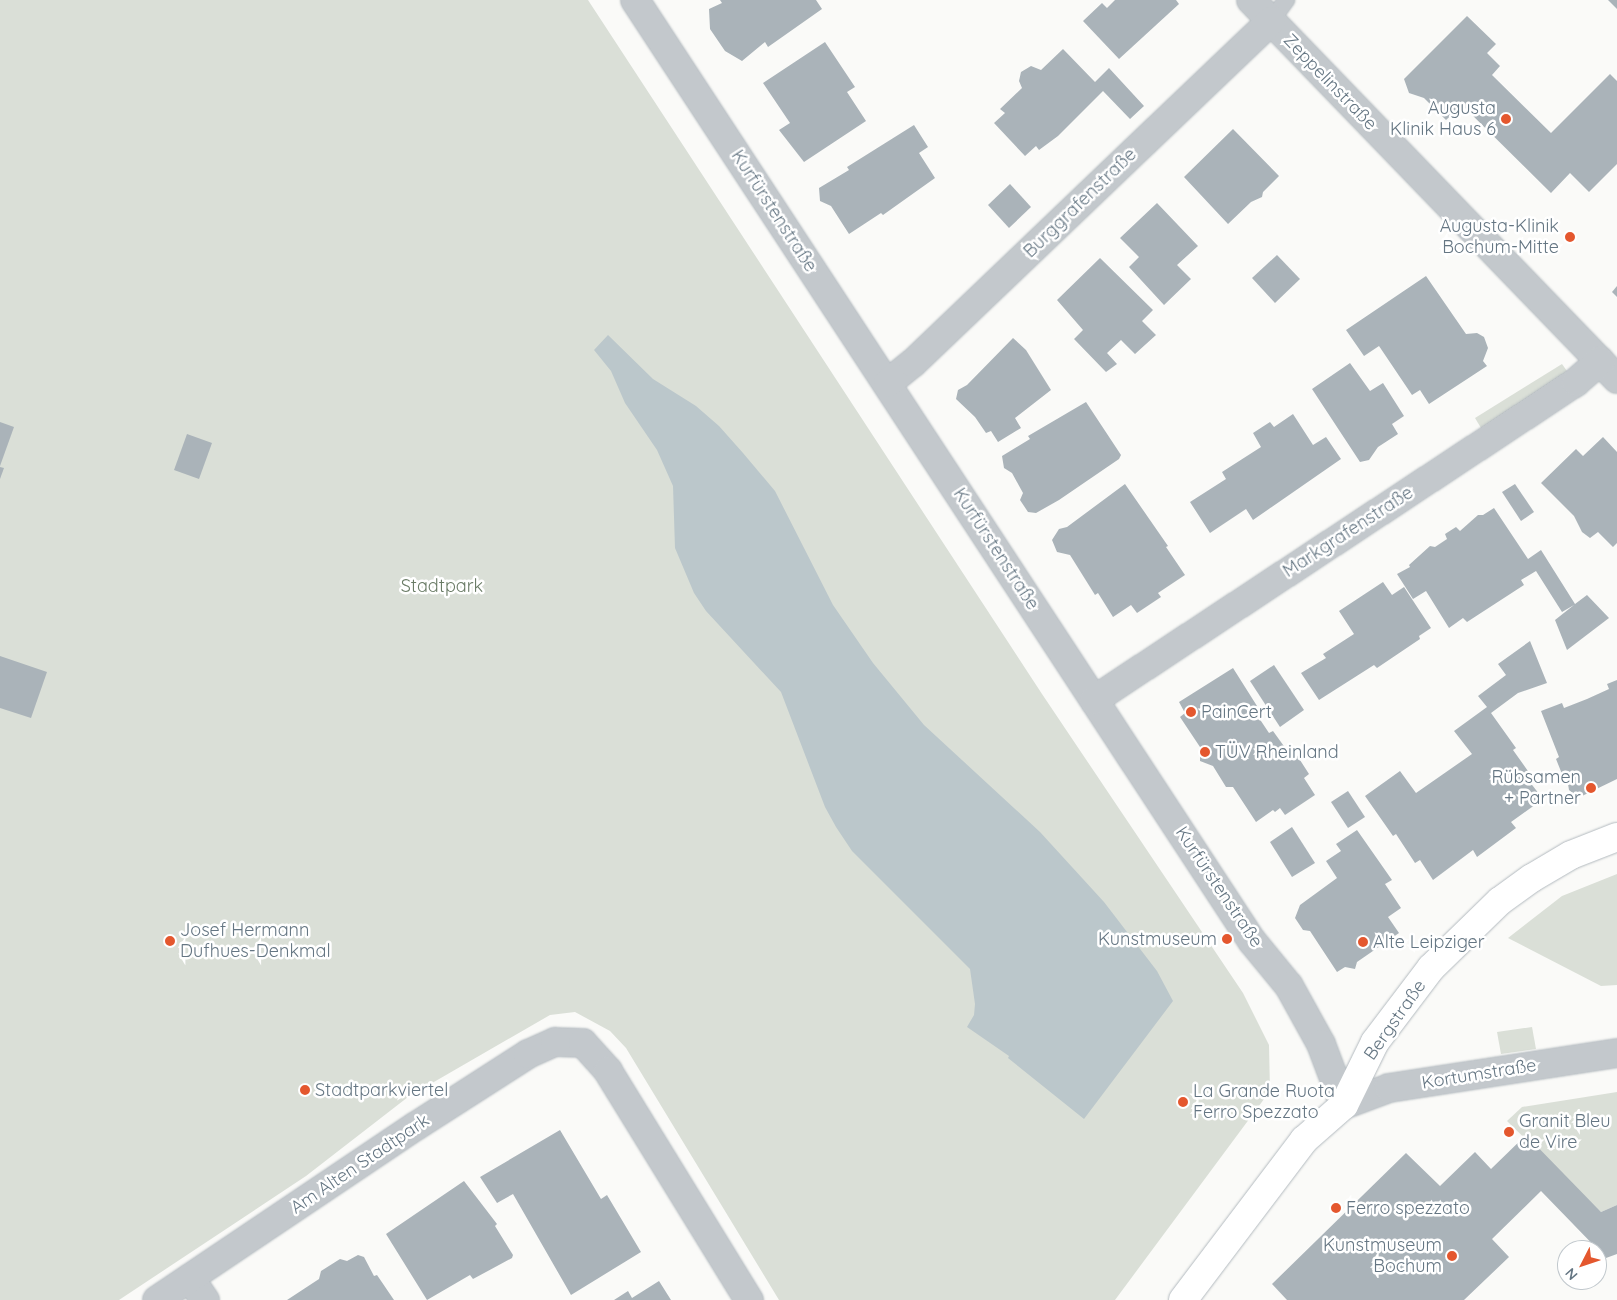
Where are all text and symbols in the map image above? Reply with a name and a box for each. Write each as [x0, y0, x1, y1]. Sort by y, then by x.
street label: Zeppelinstraße [1279, 29, 1381, 135]
place label: Augusta Klinik Haus 6 [1390, 98, 1496, 140]
marker: Augusta Klinik Haus 6 [1500, 113, 1512, 125]
street label: Burggrafenstraße [1019, 144, 1141, 262]
street label: Kurfürstenstraße [727, 146, 821, 276]
place label: Augusta-Klinik Bochum-Mitte [1440, 216, 1559, 258]
marker: Augusta-Klinik Bochum-Mitte [1563, 230, 1577, 244]
street label: Markgrafenstraße [1279, 482, 1417, 582]
street label: Kurfürstenstraße [949, 484, 1043, 614]
park label: Stadtpark [401, 575, 483, 597]
place label: PainCert [1201, 701, 1272, 723]
marker: PainCert [1185, 706, 1197, 718]
place label: TÜV Rheinland [1215, 741, 1339, 763]
marker: TÜV Rheinland [1199, 746, 1211, 758]
place label: Rübsamen + Partner [1491, 767, 1581, 810]
marker: Rübsamen + Partner [1585, 782, 1597, 794]
street label: Kurfürstenstraße [1171, 823, 1267, 951]
place label: Josef Hermann Dufhues-Denkmal [180, 920, 331, 962]
place label: Kunstmuseum [1098, 928, 1217, 950]
place label: Alte Leipziger [1373, 931, 1485, 953]
marker: Kunstmuseum [1221, 933, 1233, 945]
marker: Josef Hermann Dufhues-Denkmal [164, 935, 176, 947]
marker: Alte Leipziger [1357, 936, 1369, 948]
street label: Bergstraße [1360, 976, 1430, 1064]
street label: Kortumstraße [1420, 1054, 1538, 1094]
place label: Stadtparkviertel [315, 1079, 448, 1101]
place label: La Grande Ruota Ferro Spezzato [1193, 1081, 1335, 1124]
marker: Stadtparkviertel [299, 1084, 311, 1096]
marker: La Grande Ruota Ferro Spezzato [1177, 1096, 1189, 1108]
street label: Am Alten Stadtpark [287, 1110, 433, 1218]
place label: Granit Bleu de Vire [1519, 1111, 1610, 1154]
marker: Granit Bleu de Vire [1503, 1126, 1515, 1138]
place label: Ferro spezzato [1346, 1197, 1470, 1219]
marker: Ferro spezzato [1330, 1202, 1342, 1214]
place label: Kunstmuseum Bochum [1323, 1235, 1442, 1278]
north arrow [1557, 1240, 1607, 1290]
marker: Kunstmuseum Bochum [1446, 1250, 1458, 1262]
text: N [1561, 1264, 1582, 1284]

